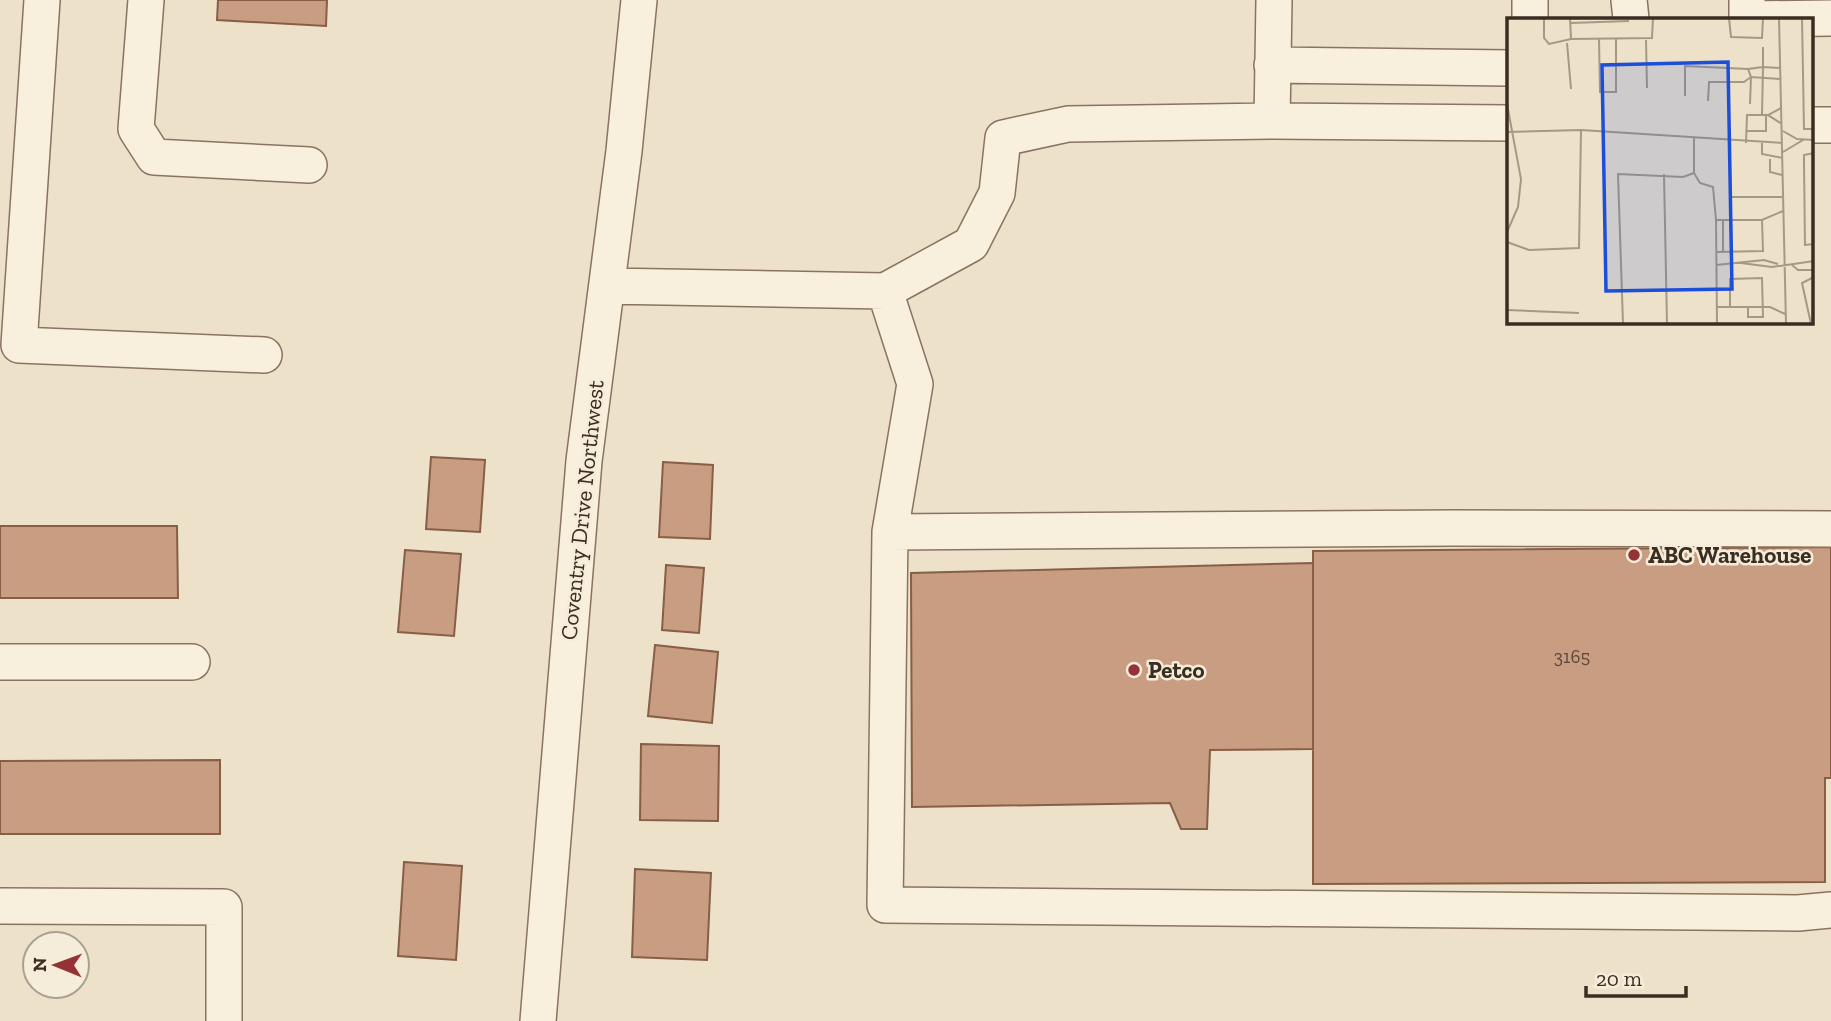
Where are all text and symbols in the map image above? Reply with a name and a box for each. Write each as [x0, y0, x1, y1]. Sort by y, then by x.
inset map [1507, 18, 1814, 324]
street label: Coventry Drive Northwest [554, 378, 610, 641]
place label: ABC Warehouse [1648, 541, 1811, 569]
marker: ABC Warehouse [1626, 547, 1642, 563]
house number: 3165 [1554, 645, 1590, 668]
place label: Petco [1148, 656, 1204, 684]
marker: Petco [1126, 662, 1142, 678]
north arrow [21, 930, 91, 1000]
scale bar [1586, 954, 1686, 998]
text: N [28, 957, 51, 972]
text: 20 m [1596, 966, 1642, 991]

